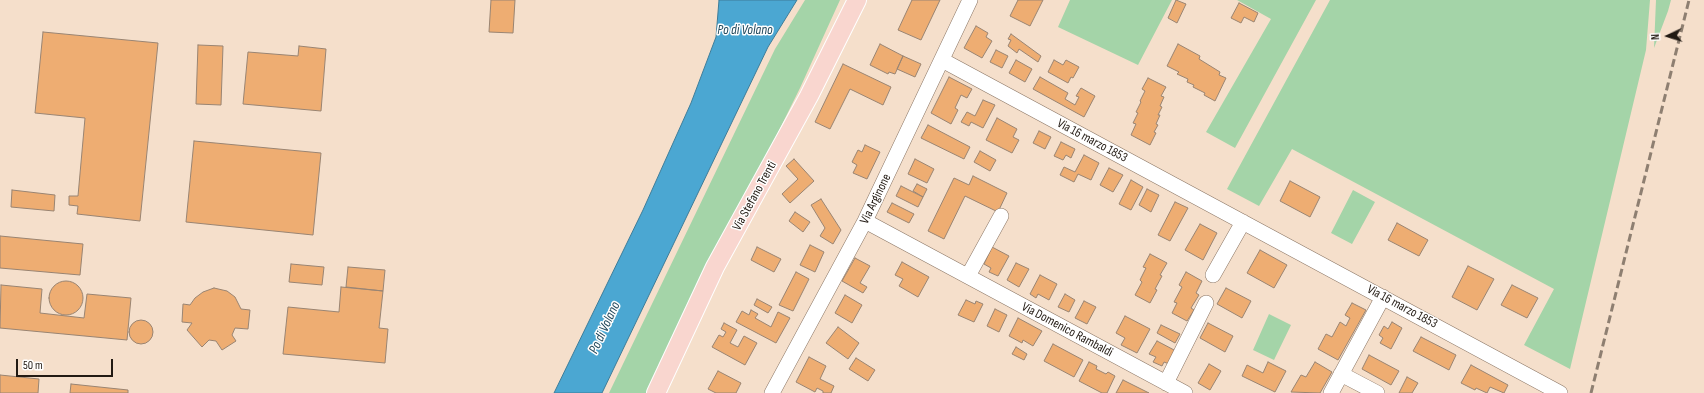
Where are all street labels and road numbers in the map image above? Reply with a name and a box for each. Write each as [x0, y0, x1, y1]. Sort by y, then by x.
street label: Via 16 marzo 1853 [1054, 116, 1130, 166]
street label: Via Stefano Trenti [730, 159, 780, 233]
street label: Via Arginone [857, 171, 895, 227]
street label: Via 16 marzo 1853 [1364, 282, 1440, 332]
street label: Via Domenico Rambaldi [1019, 299, 1115, 361]

